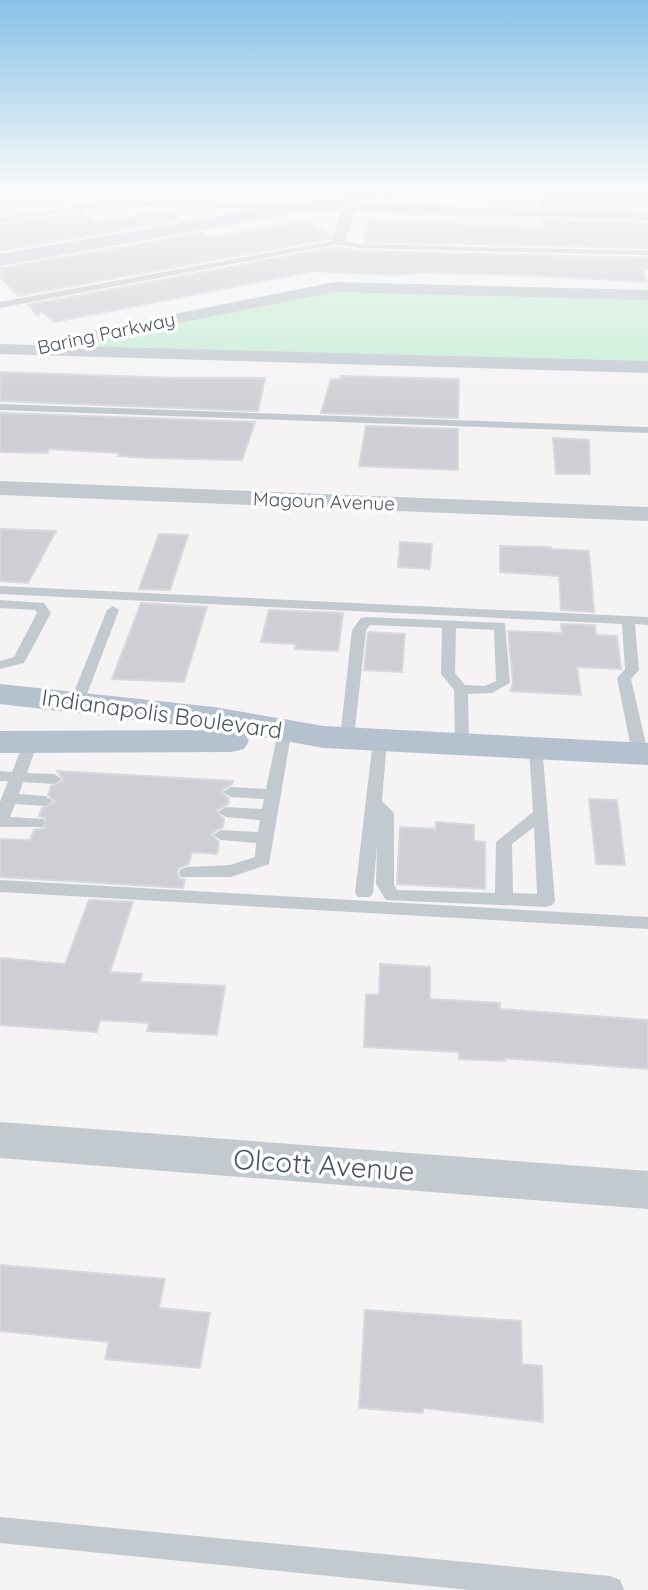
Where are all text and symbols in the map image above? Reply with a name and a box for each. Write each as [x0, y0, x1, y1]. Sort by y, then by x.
street label: Baring Parkway [35, 307, 177, 359]
street label: Magoun Avenue [253, 487, 395, 515]
street label: Indianapolis Boulevard [40, 682, 284, 745]
street label: Olcott Avenue [232, 1141, 416, 1188]

